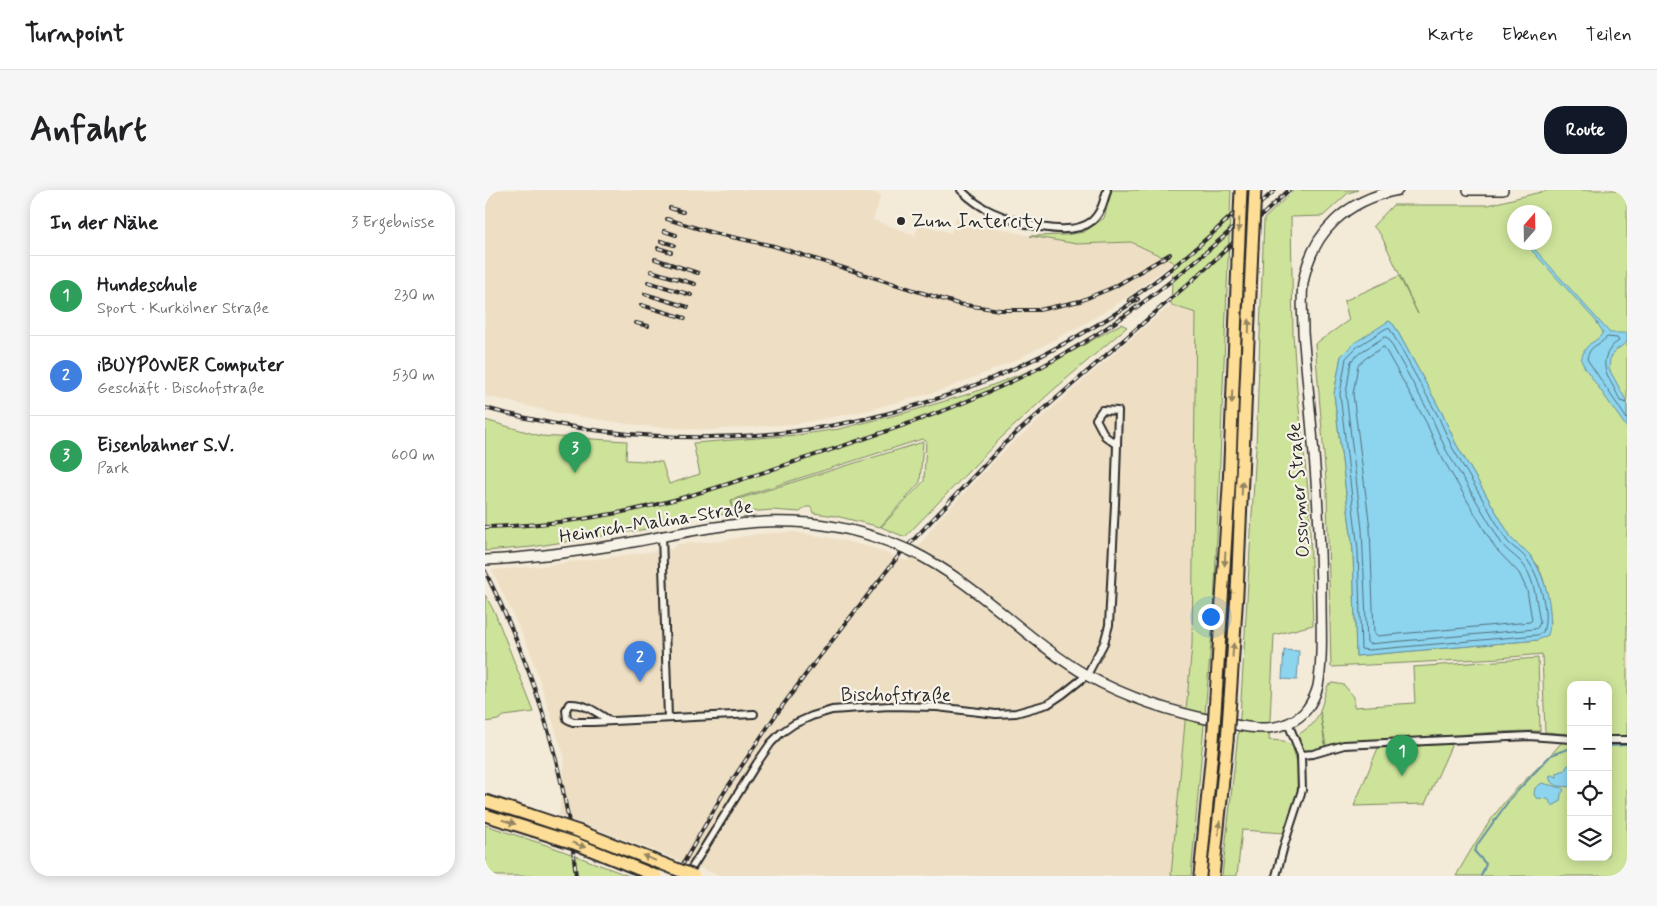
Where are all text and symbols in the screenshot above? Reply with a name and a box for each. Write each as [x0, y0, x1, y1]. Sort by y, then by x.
text: Turnpoint [25, 19, 125, 50]
text: Karte [1428, 23, 1474, 47]
text: Ebenen [1502, 23, 1558, 47]
text: Teilen [1586, 23, 1632, 47]
button: Route [1544, 106, 1627, 154]
text: Anfahrt [30, 107, 147, 153]
north arrow [1507, 205, 1552, 250]
text: In der Nähe [50, 209, 158, 237]
place label: Zum Intercity [911, 209, 1043, 234]
text: 3 Ergebnisse [351, 212, 435, 233]
marker: Zum Intercity [895, 215, 907, 227]
one-way arrow [1235, 218, 1243, 234]
text: Hundeschule [97, 273, 197, 298]
text: 1 [62, 285, 70, 306]
text: 230 m [394, 285, 435, 306]
text: Sport · Kurkölner Straße [97, 298, 269, 319]
one-way arrow [1245, 317, 1253, 333]
text: iBUYPOWER Computer [97, 353, 284, 378]
text: 2 [62, 365, 70, 386]
text: 530 m [392, 365, 435, 386]
text: Geschäft · Bischofstraße [97, 378, 265, 399]
one-way arrow [1228, 389, 1236, 405]
street label: Ossumer Straße [1282, 422, 1316, 558]
pin: 3 [559, 432, 591, 473]
text: Eisenbahner S.V. [97, 433, 234, 458]
text: 3 [62, 445, 70, 466]
text: 600 m [391, 445, 435, 466]
text: Park [97, 458, 129, 479]
one-way arrow [1238, 480, 1246, 496]
street label: Heinrich-Malina-Straße [557, 494, 755, 550]
one-way arrow [1220, 551, 1228, 567]
your location [1198, 604, 1224, 630]
pin: 2 [624, 641, 656, 682]
one-way arrow [1230, 642, 1238, 658]
map controls [1567, 681, 1612, 861]
button: + [1567, 681, 1612, 726]
street label: Bischofstraße [841, 683, 951, 708]
button: − [1567, 726, 1612, 771]
pin: 1 [1386, 735, 1418, 776]
button: locate [1567, 771, 1612, 816]
button: layers [1567, 816, 1612, 861]
one-way arrow [502, 818, 517, 826]
one-way arrow [1215, 819, 1223, 835]
one-way arrow [572, 841, 587, 849]
one-way arrow [641, 854, 656, 862]

